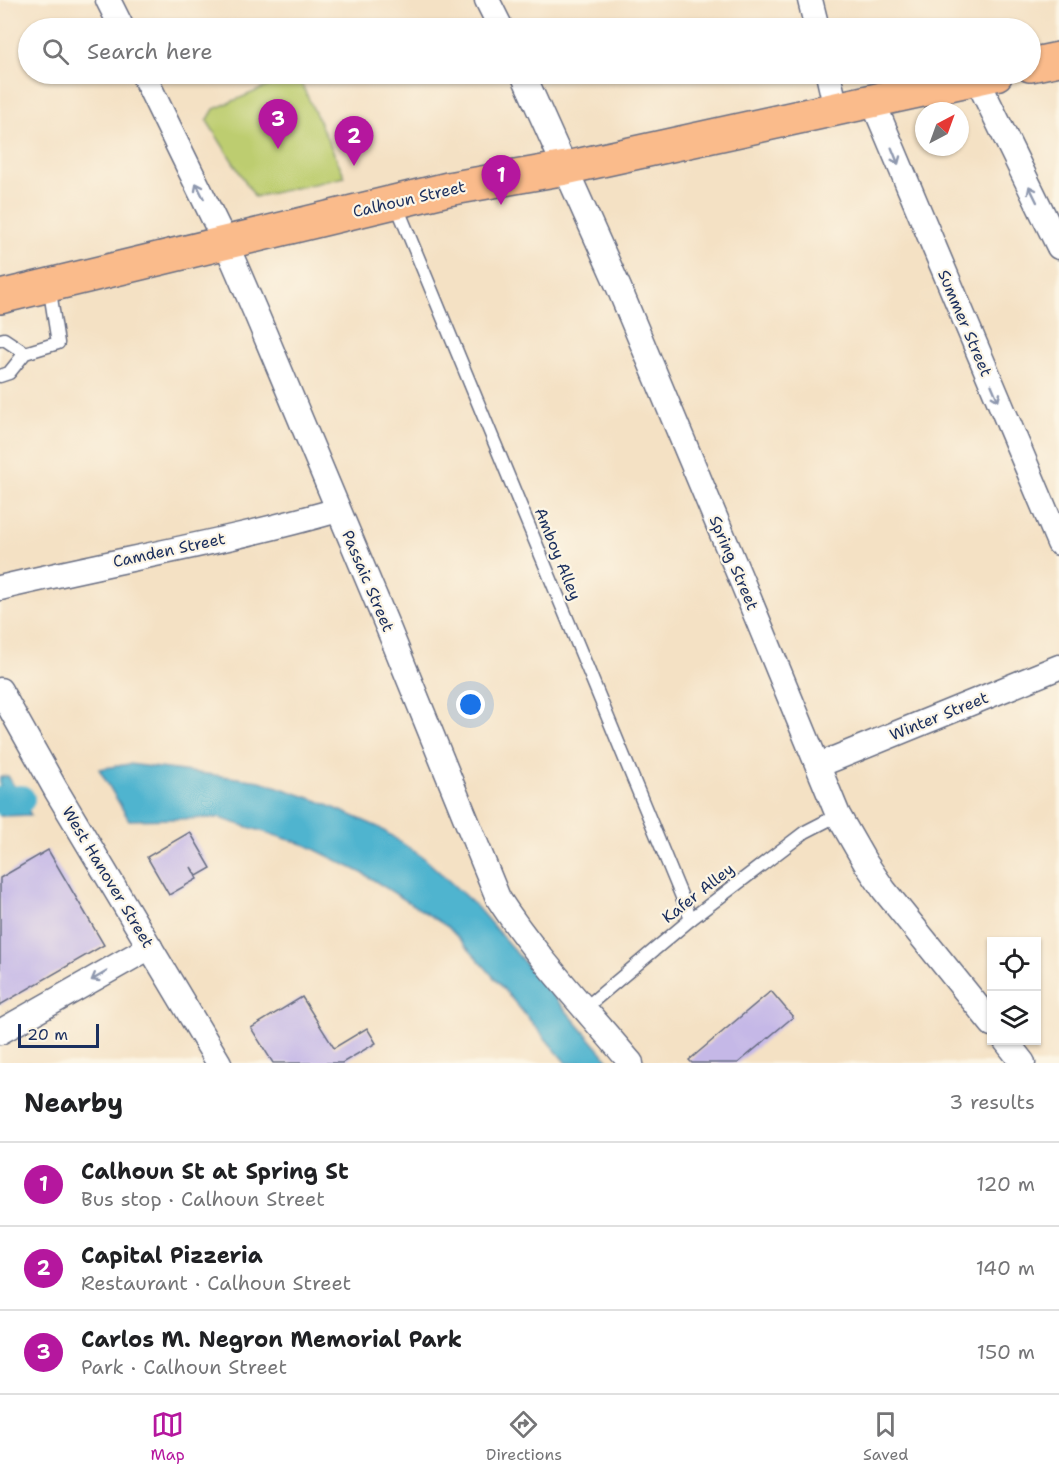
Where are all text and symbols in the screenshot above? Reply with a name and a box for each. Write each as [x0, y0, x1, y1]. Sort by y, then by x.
search box [18, 18, 1041, 84]
icon: search [39, 35, 72, 68]
text: Search here [87, 37, 213, 66]
pin: 3 [258, 100, 298, 149]
north arrow [915, 102, 969, 156]
pin: 2 [334, 116, 374, 166]
one-way arrow [890, 146, 901, 164]
pin: 1 [482, 156, 520, 205]
street label: Calhoun Street [351, 176, 467, 222]
one-way arrow [194, 183, 206, 201]
one-way arrow [1027, 185, 1039, 203]
street label: Summer Street [933, 266, 997, 380]
one-way arrow [990, 384, 1001, 402]
street label: Amboy Alley [530, 505, 586, 603]
street label: Spring Street [705, 513, 763, 613]
street label: Passaic Street [337, 527, 399, 635]
street label: Camden Street [111, 528, 227, 572]
street label: Winter Street [887, 687, 991, 745]
your location [456, 690, 485, 719]
street label: West Hanover Street [57, 802, 159, 952]
street label: Kafer Alley [658, 858, 738, 928]
map controls [987, 937, 1041, 1045]
button: locate [987, 937, 1041, 991]
one-way arrow [91, 970, 108, 982]
button: layers [987, 991, 1041, 1045]
scale bar [18, 1021, 99, 1048]
text: 20 m [27, 1024, 68, 1045]
text: Nearby [24, 1085, 123, 1120]
text: 3 results [949, 1089, 1035, 1115]
text: Calhoun St at Spring St [81, 1157, 349, 1186]
text: 1 [39, 1171, 48, 1197]
text: 120 m [976, 1171, 1035, 1197]
text: Bus stop · Calhoun Street [81, 1186, 325, 1212]
text: Capital Pizzeria [81, 1241, 263, 1270]
text: 2 [37, 1255, 51, 1281]
text: 140 m [976, 1255, 1035, 1281]
text: Restaurant · Calhoun Street [81, 1270, 351, 1296]
text: Carlos M. Negron Memorial Park [81, 1325, 462, 1354]
text: 3 [37, 1339, 51, 1365]
text: 150 m [977, 1339, 1035, 1365]
text: Park · Calhoun Street [81, 1354, 287, 1380]
tab: Map [151, 1408, 185, 1465]
tab: Directions [486, 1408, 562, 1465]
tab: Saved [863, 1408, 909, 1465]

